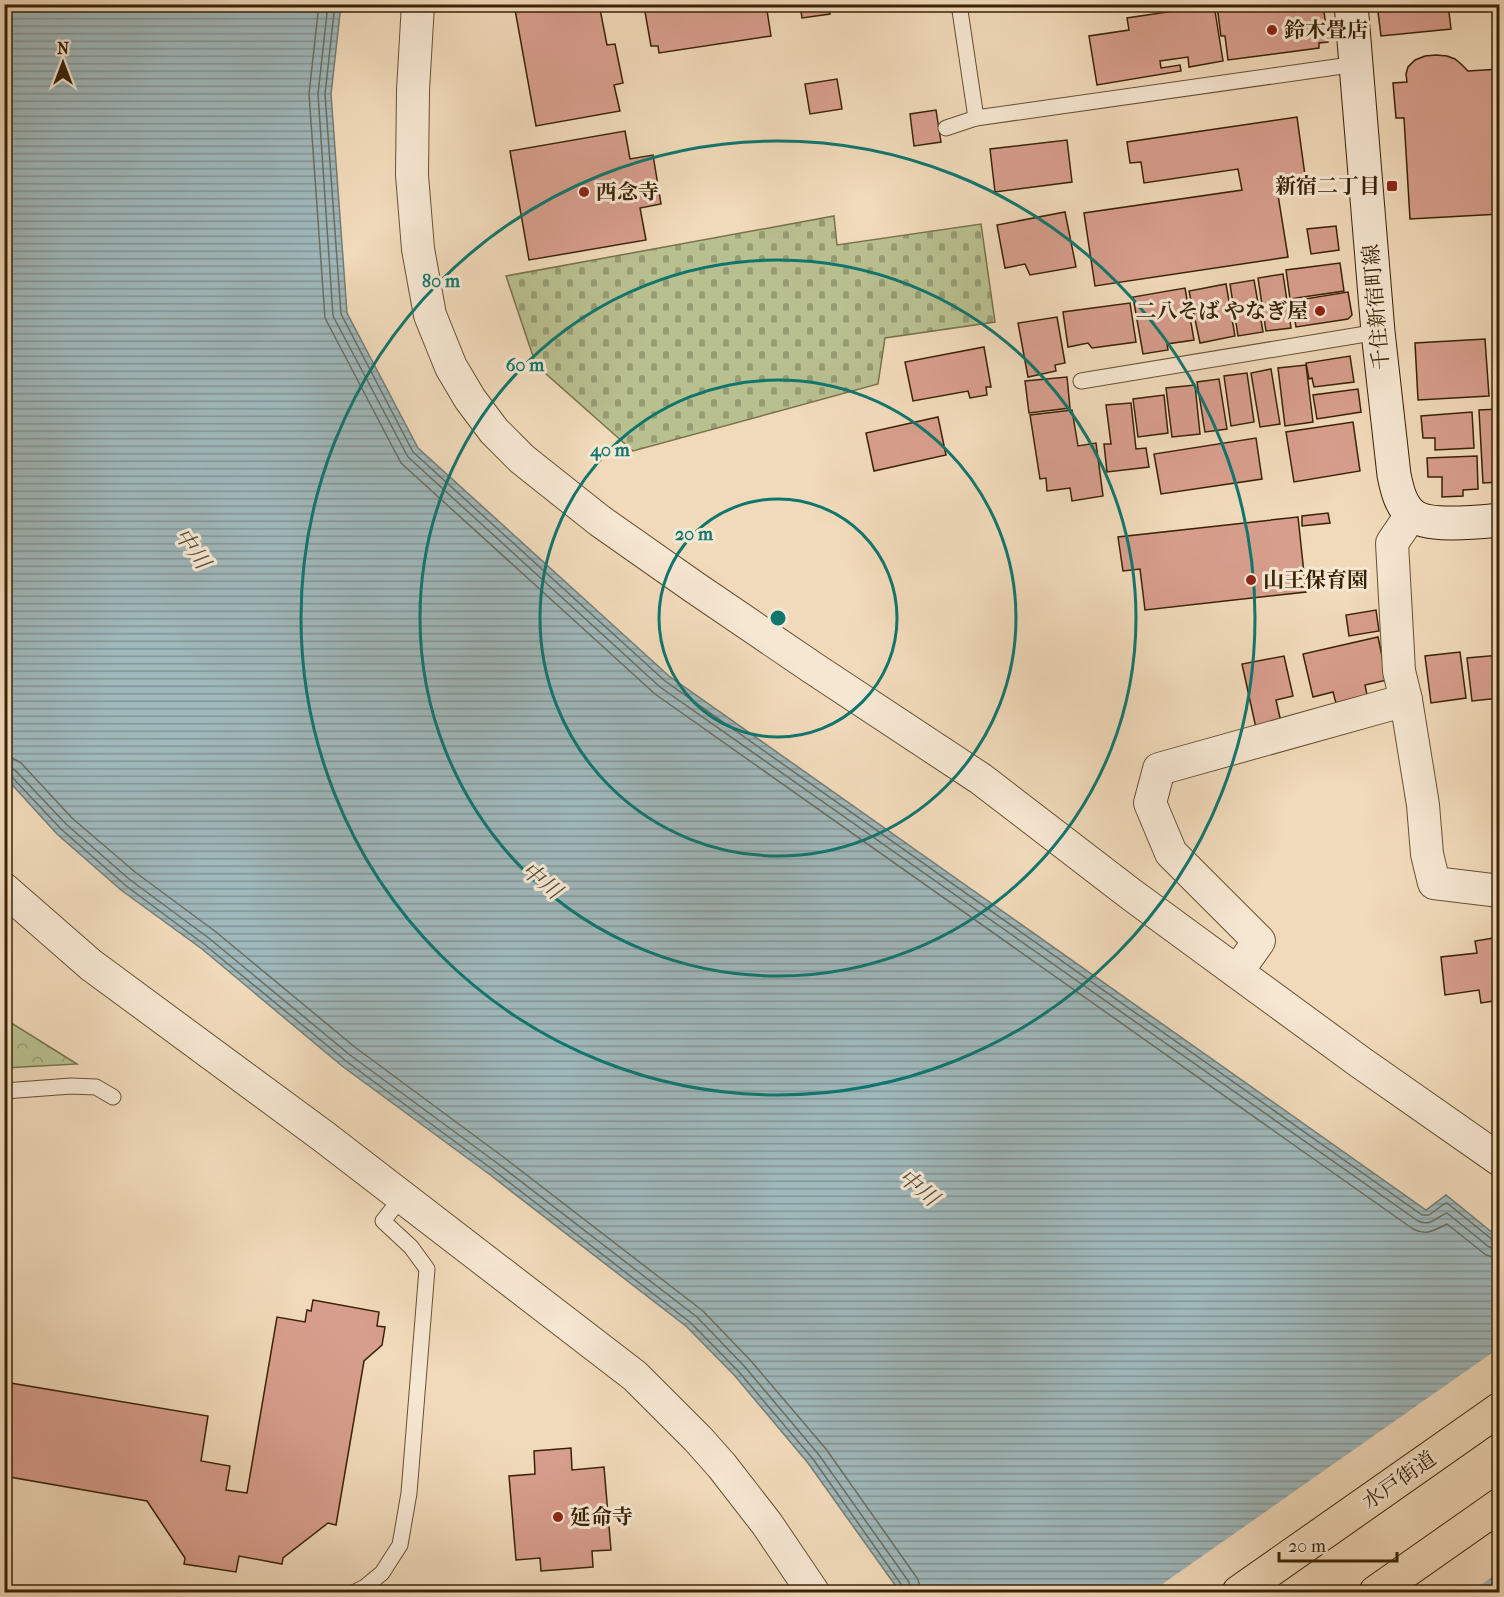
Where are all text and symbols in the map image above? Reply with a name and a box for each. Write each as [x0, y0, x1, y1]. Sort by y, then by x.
place label: 鈴木畳店 [1284, 18, 1368, 42]
marker: 鈴木畳店 [1265, 23, 1279, 37]
north arrow [33, 33, 93, 93]
text: N [57, 39, 70, 58]
place label: 新宿二丁目 [1275, 174, 1380, 198]
marker: 新宿二丁目 [1385, 179, 1399, 193]
place label: 西念寺 [596, 180, 659, 204]
marker: 西念寺 [577, 185, 591, 199]
street label: 千住新宿町線 [1359, 243, 1393, 371]
text: 80 m [422, 271, 461, 292]
place label: 二八そば やなぎ屋 [1135, 299, 1308, 323]
marker: 二八そば やなぎ屋 [1313, 304, 1327, 318]
text: 60 m [506, 355, 545, 376]
text: 40 m [589, 440, 631, 461]
water label: 中川 [169, 523, 217, 576]
text: 20 m [675, 524, 714, 545]
place label: 山王保育園 [1263, 568, 1368, 592]
marker: 山王保育園 [1244, 573, 1258, 587]
centre of rings [768, 608, 788, 628]
water label: 中川 [516, 857, 568, 906]
water label: 中川 [893, 1164, 945, 1213]
street label: 水戸街道 [1358, 1446, 1440, 1514]
place label: 延命寺 [570, 1505, 633, 1529]
marker: 延命寺 [551, 1510, 565, 1524]
scale bar [1279, 1525, 1398, 1563]
text: 20 m [1288, 1536, 1326, 1557]

